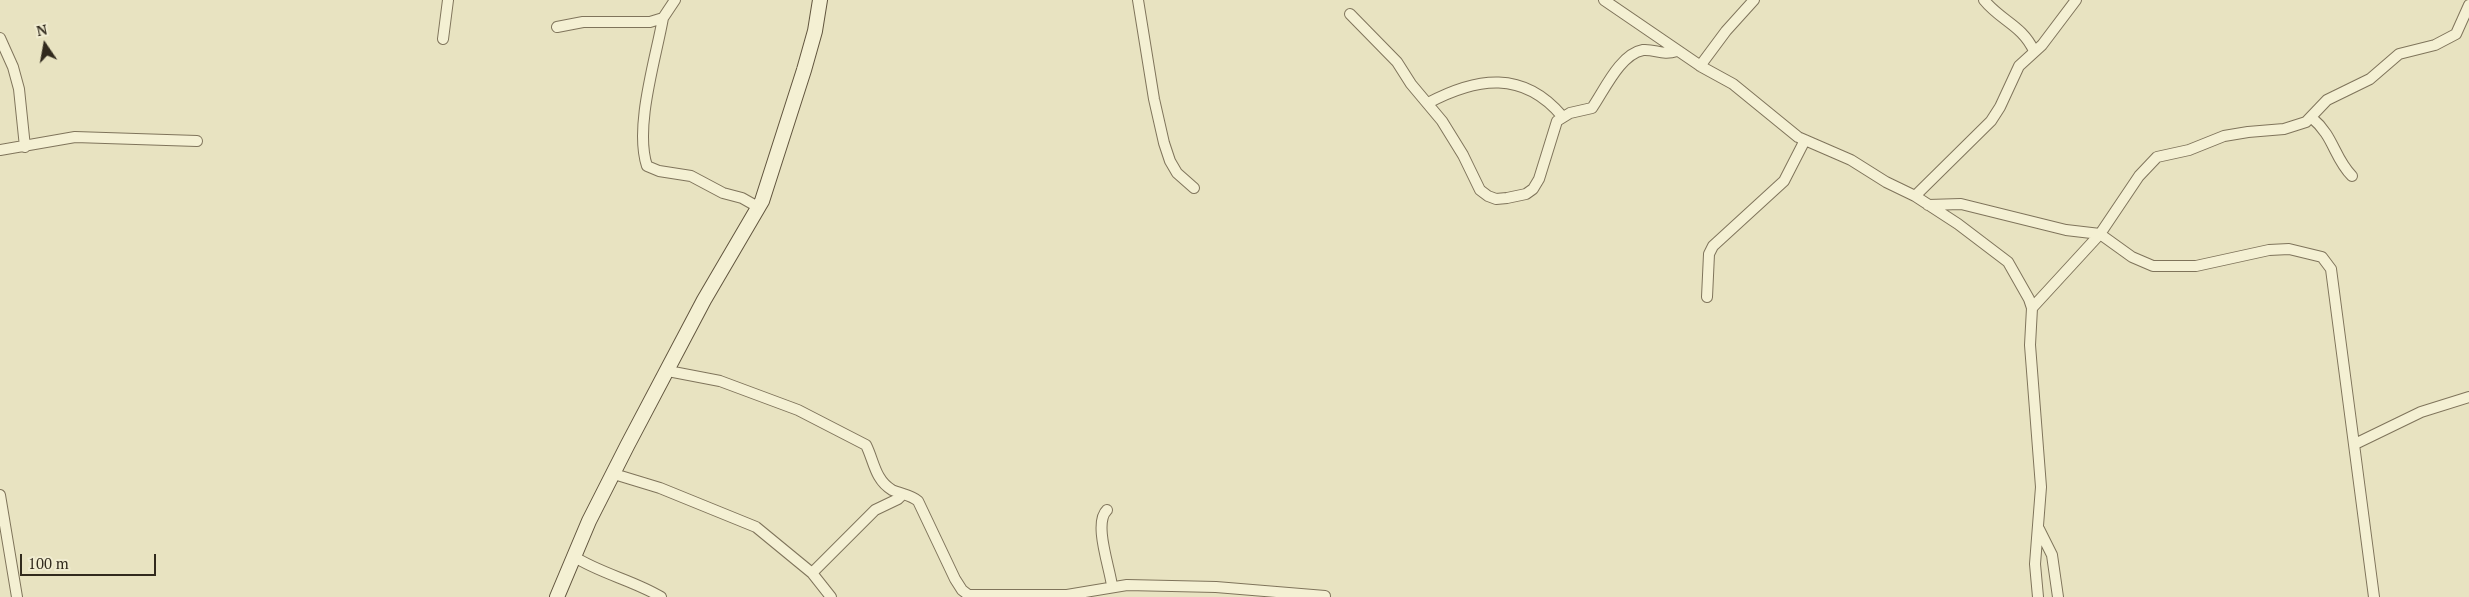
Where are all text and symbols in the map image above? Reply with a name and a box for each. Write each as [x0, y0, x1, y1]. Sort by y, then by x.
text: N [35, 19, 49, 40]
north arrow [20, 20, 70, 70]
scale bar [22, 544, 159, 576]
text: 100 m [28, 553, 69, 573]

